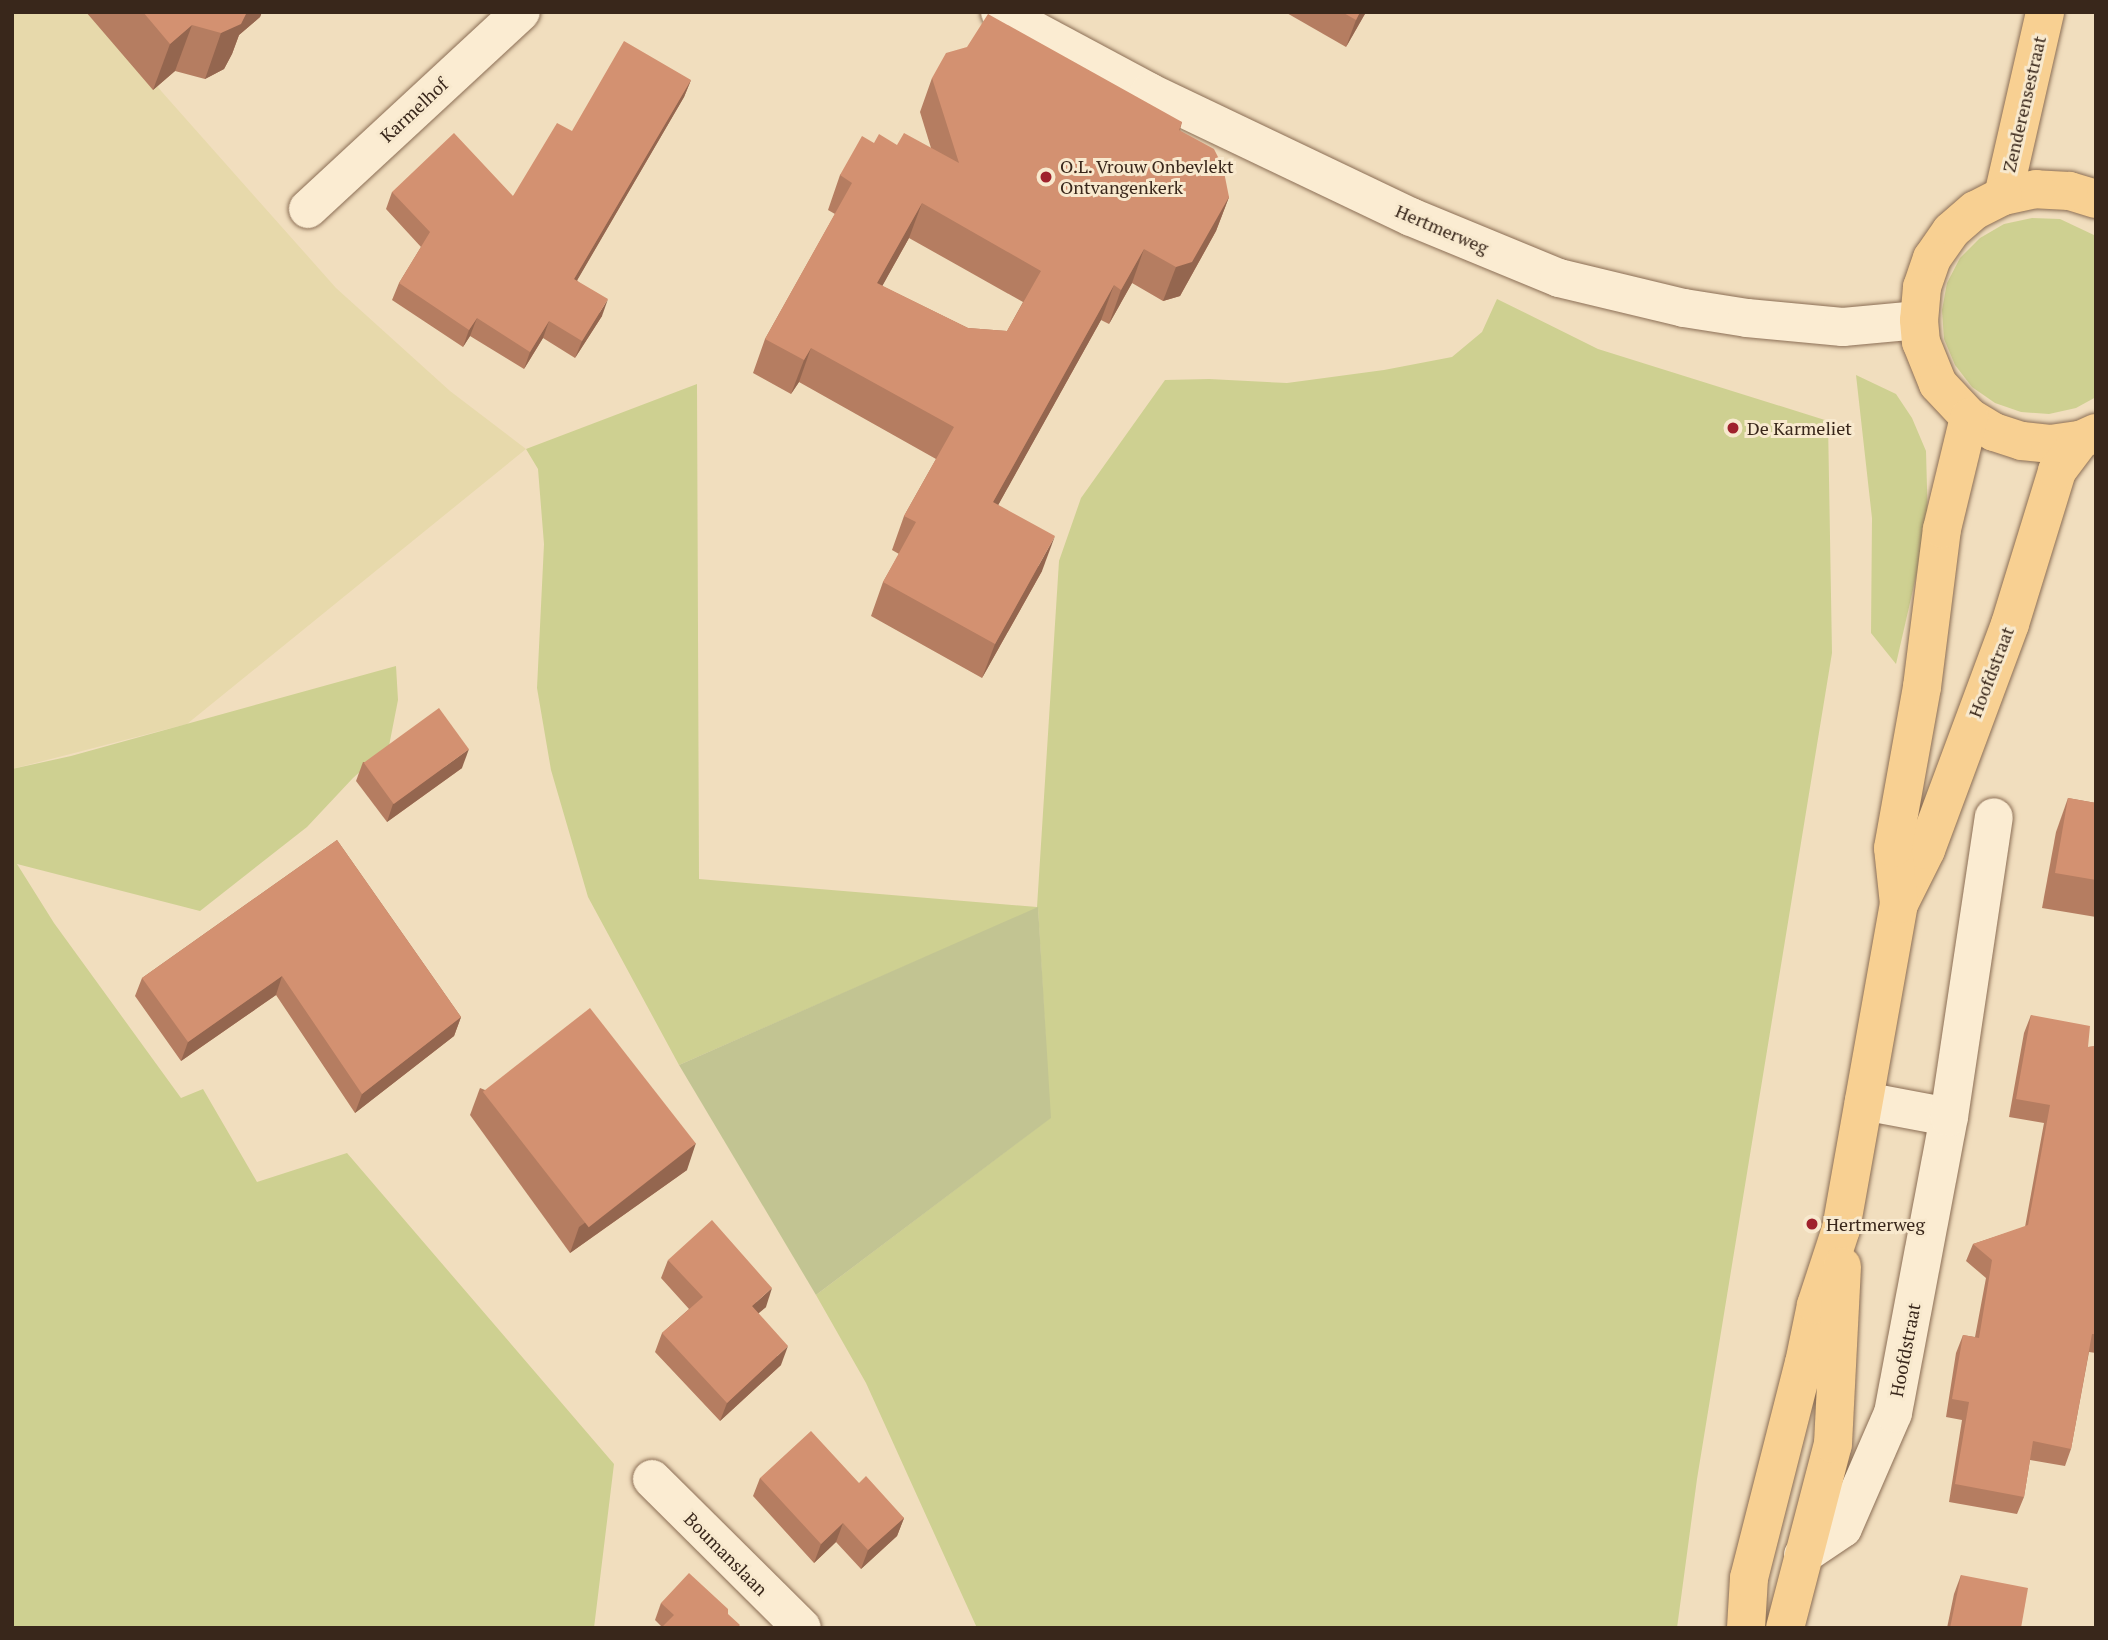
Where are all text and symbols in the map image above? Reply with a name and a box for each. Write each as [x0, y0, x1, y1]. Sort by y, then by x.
street label: Zenderensestraat [1998, 34, 2050, 174]
street label: Karmelhof [376, 73, 452, 147]
place label: O.L. Vrouw Onbevlekt Ontvangenkerk [1060, 156, 1235, 198]
marker: O.L. Vrouw Onbevlekt Ontvangenkerk [1038, 169, 1054, 185]
street label: Hertmerweg [1392, 200, 1492, 258]
place label: De Karmeliet [1747, 417, 1852, 439]
marker: De Karmeliet [1725, 420, 1741, 436]
street label: Hoofdstraat [1964, 624, 2018, 720]
place label: Hertmerweg [1826, 1213, 1925, 1235]
marker: Hertmerweg [1804, 1216, 1820, 1232]
street label: Hoofdstraat [1885, 1301, 1925, 1399]
street label: Boumanslaan [680, 1508, 772, 1600]

